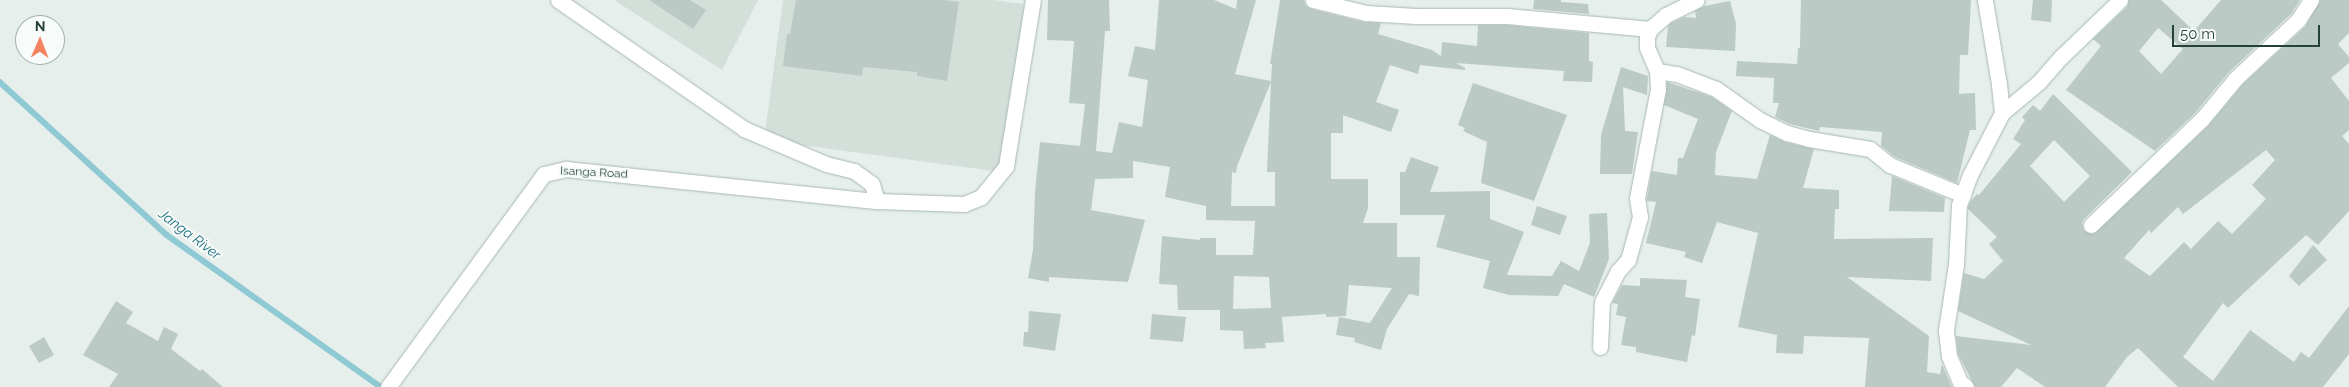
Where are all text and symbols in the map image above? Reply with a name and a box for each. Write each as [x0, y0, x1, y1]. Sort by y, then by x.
north arrow [15, 15, 65, 65]
scale bar [2174, 15, 2322, 47]
text: N [35, 18, 46, 34]
text: 50 m [2180, 25, 2215, 43]
street label: Isanga Road [560, 164, 628, 182]
water label: Janga River [156, 205, 224, 263]

